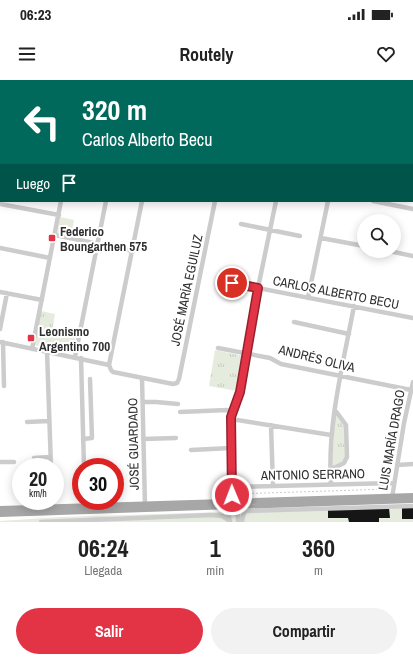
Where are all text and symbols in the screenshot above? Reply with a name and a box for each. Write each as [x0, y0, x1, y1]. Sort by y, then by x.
text: 06:23 [20, 4, 51, 25]
text: Routely [179, 42, 234, 67]
icon: menu [16, 43, 38, 65]
icon: heart [375, 43, 397, 65]
text: 320 m [82, 91, 147, 129]
icon: left [16, 96, 68, 148]
text: Carlos Alberto Becu [82, 127, 212, 152]
icon: arrive [58, 172, 80, 194]
text: Luego [16, 173, 50, 194]
map controls [357, 214, 401, 258]
button: search [357, 214, 401, 258]
place label: Federico Boungarthen 575 [60, 223, 147, 255]
marker: Federico Boungarthen 575 [47, 233, 57, 243]
street label: JOSÉ MARÍA EGUILUZ [166, 233, 207, 347]
pin [215, 266, 249, 300]
icon: arrive [221, 272, 243, 294]
street label: CARLOS ALBERTO BECU [271, 272, 400, 313]
place label: Leonismo Argentino 700 [39, 323, 110, 355]
marker: Leonismo Argentino 700 [26, 333, 36, 343]
street label: ANDRÉS OLIVA [276, 341, 358, 376]
street label: LUIS MARÍA DRAGO [374, 388, 409, 492]
street label: JOSÉ GUARDADO [124, 398, 143, 490]
speed limit sign: 30 [72, 458, 124, 510]
text: 20 [29, 465, 47, 492]
street label: ANTONIO SERRANO [260, 465, 365, 484]
position arrow [211, 474, 253, 516]
text: km/h [29, 487, 47, 500]
text: 06:24 [78, 532, 128, 564]
text: 1 [210, 532, 221, 564]
text: 360 [302, 532, 335, 564]
text: Llegada [84, 562, 122, 579]
text: min [206, 562, 224, 579]
text: m [314, 562, 323, 579]
button: Salir [16, 608, 203, 654]
button: Compartir [211, 608, 397, 654]

